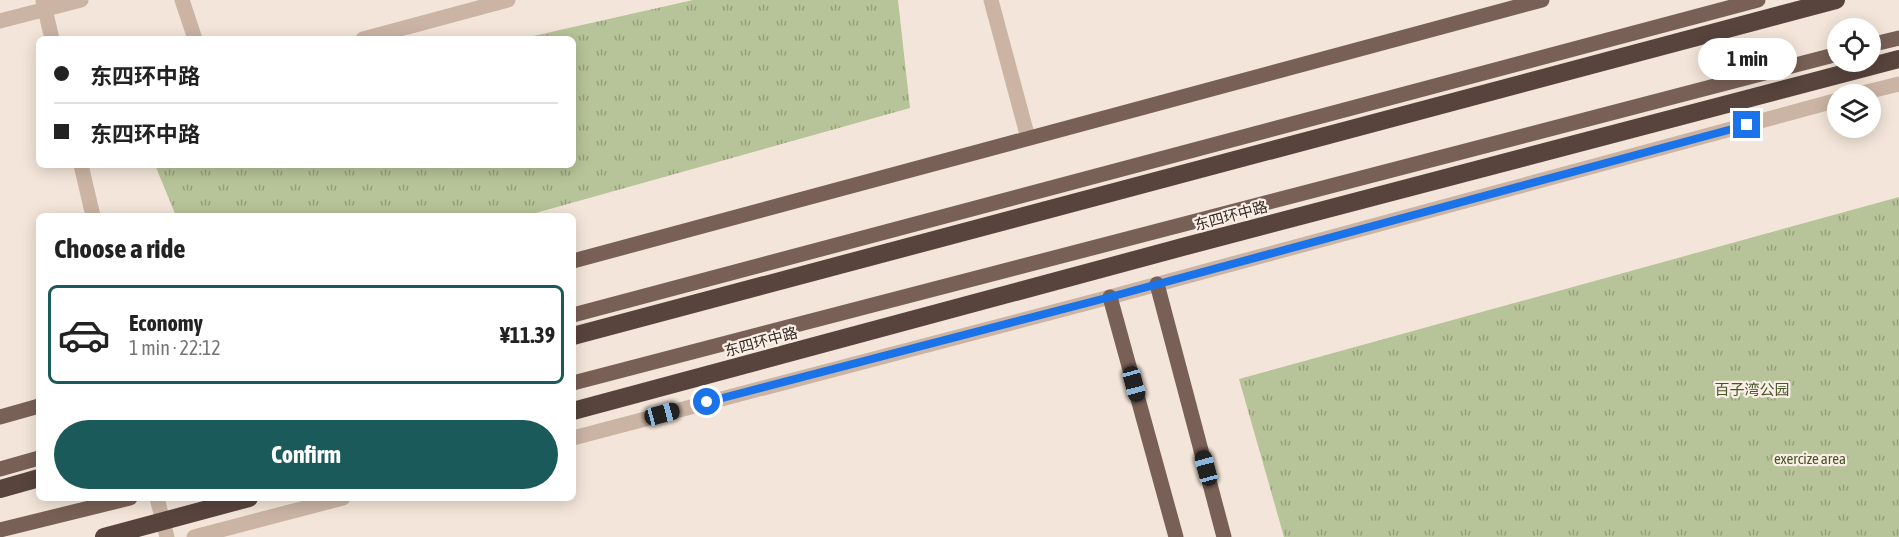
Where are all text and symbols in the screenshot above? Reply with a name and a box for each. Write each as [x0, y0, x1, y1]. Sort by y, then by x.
map controls [1827, 18, 1881, 138]
button: locate [1827, 18, 1881, 72]
callout: 1 min [1698, 38, 1796, 80]
text: 1 min [1727, 47, 1768, 70]
text: 东四环中路 [90, 63, 200, 89]
button: layers [1827, 84, 1881, 138]
route end [1733, 111, 1760, 138]
text: 东四环中路 [90, 121, 200, 147]
street label: 东四环中路 [1192, 198, 1269, 233]
text: Choose a ride [54, 233, 186, 264]
icon: car [57, 308, 111, 362]
text: Economy [129, 310, 203, 336]
text: ¥11.39 [500, 322, 555, 348]
street label: 东四环中路 [722, 324, 799, 359]
text: 1 min · 22:12 [129, 336, 221, 359]
car [1121, 364, 1147, 404]
park label: 百子湾公园 [1714, 381, 1790, 398]
route start [693, 388, 720, 415]
car [642, 401, 682, 427]
button: Confirm [54, 420, 558, 489]
car [1193, 448, 1219, 488]
park label: exercize area [1774, 450, 1846, 467]

